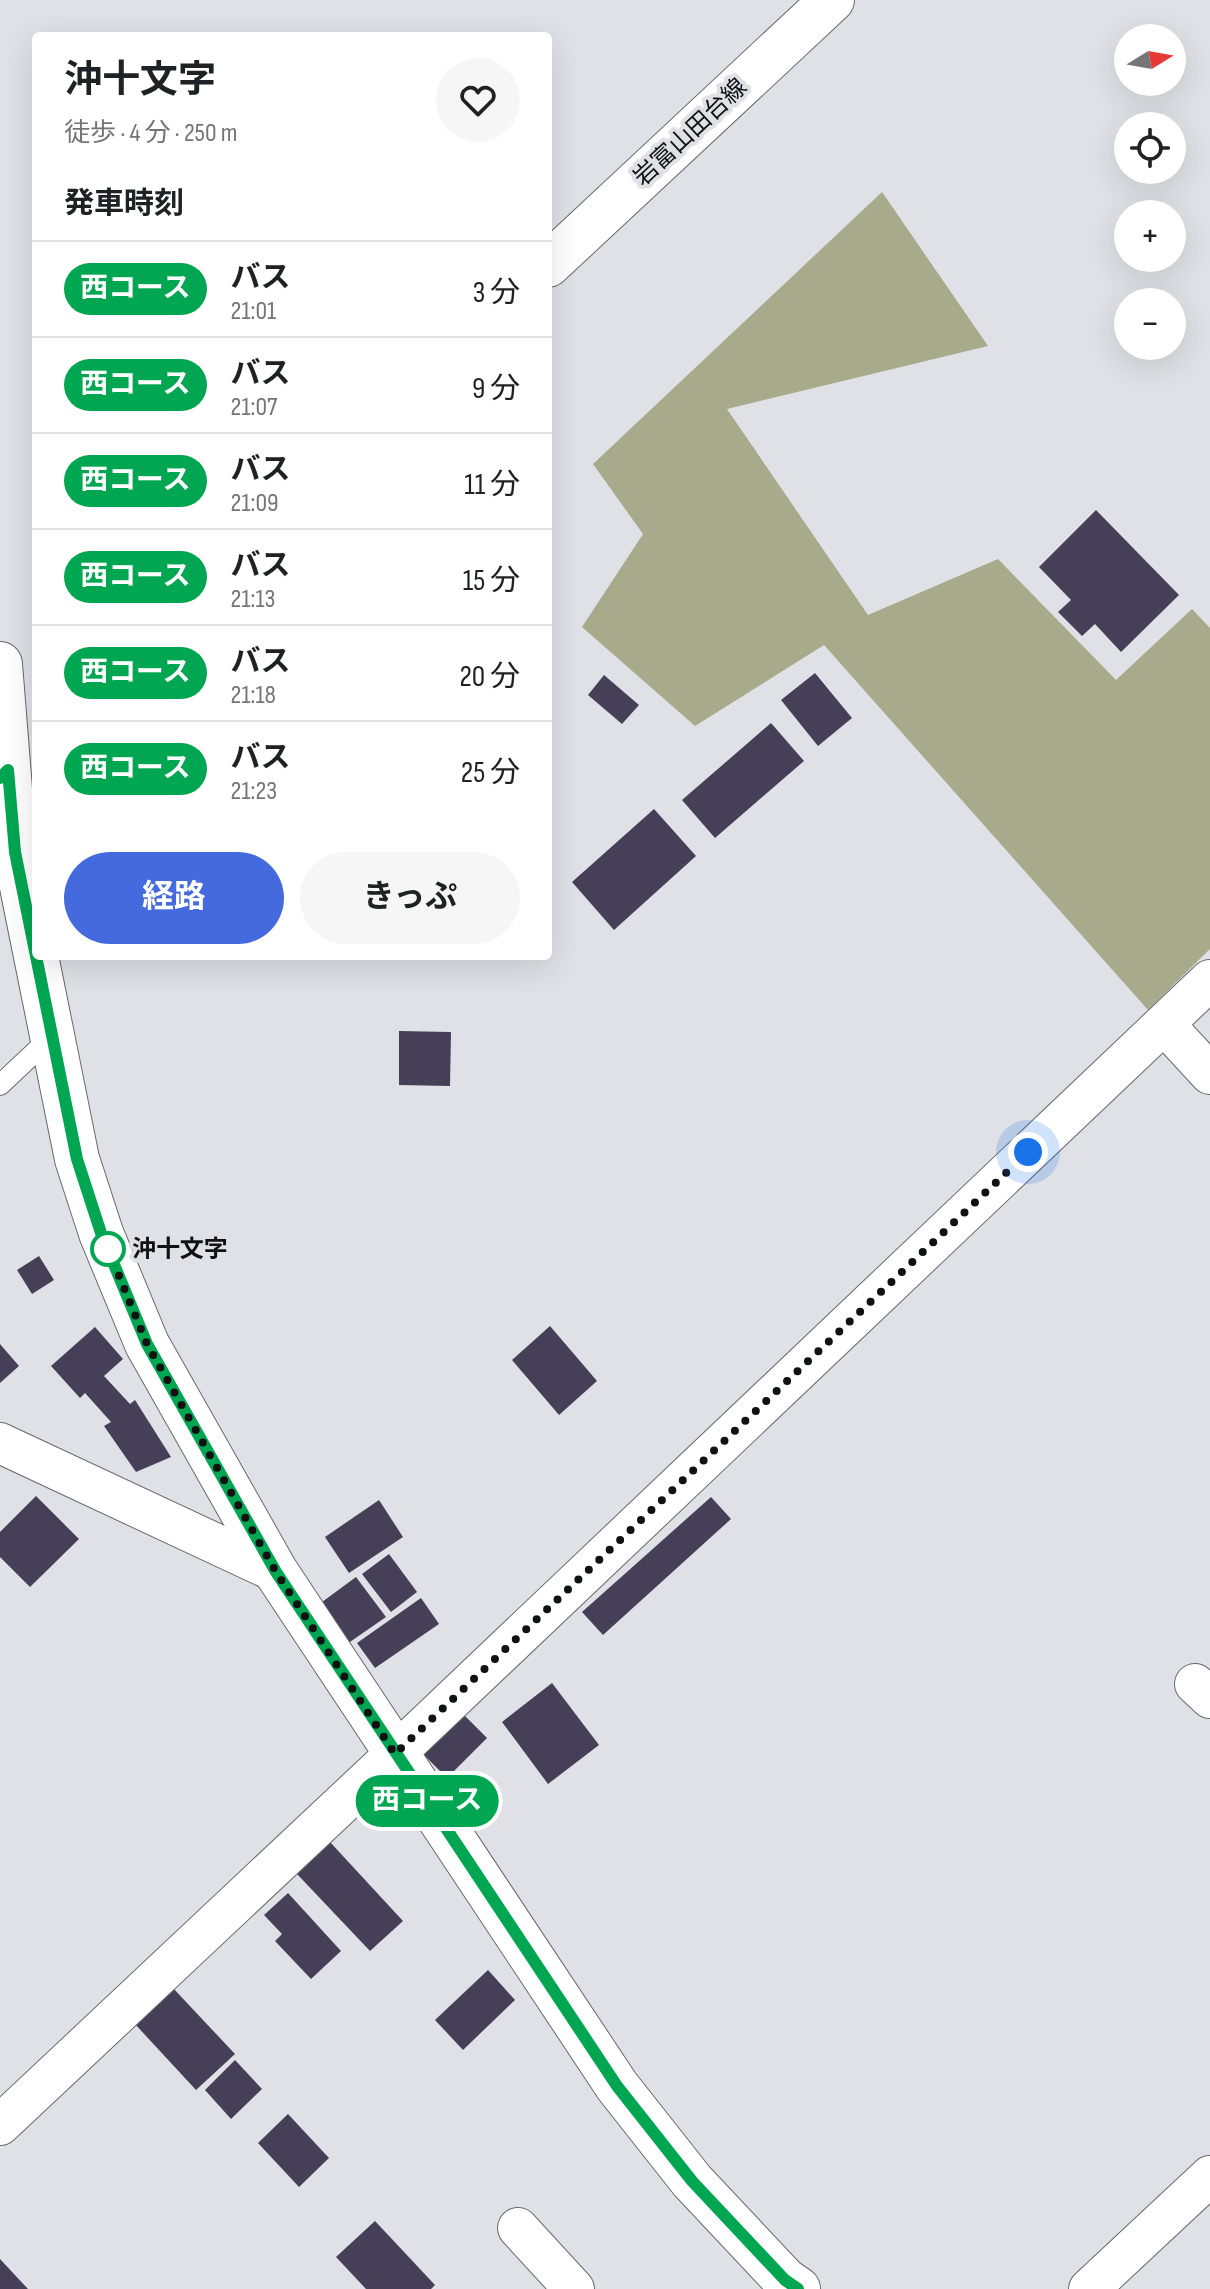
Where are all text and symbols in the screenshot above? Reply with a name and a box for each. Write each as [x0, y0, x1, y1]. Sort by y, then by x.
north arrow [1114, 24, 1186, 96]
map controls [1114, 24, 1186, 360]
text: 沖十文字 [64, 58, 216, 103]
button: heart [436, 58, 520, 142]
street label: 岩富山田台線 [628, 73, 753, 192]
button: locate [1114, 112, 1186, 184]
text: 徒歩 · 4 分 · 250 m [64, 118, 237, 149]
text: 発車時刻 [64, 186, 184, 222]
button: + [1114, 200, 1186, 272]
text: バス [231, 260, 291, 296]
text: 西コース [80, 272, 191, 305]
text: 3 分 [473, 275, 520, 311]
button: − [1114, 288, 1186, 360]
text: 21:01 [231, 296, 276, 327]
text: バス [231, 356, 291, 392]
text: 西コース [80, 368, 191, 401]
text: 9 分 [472, 371, 520, 407]
text: 21:07 [231, 392, 277, 423]
text: バス [231, 452, 291, 488]
text: 西コース [80, 464, 191, 497]
text: 11 分 [464, 467, 520, 503]
text: 21:09 [231, 488, 279, 519]
text: バス [231, 548, 291, 584]
text: 西コース [80, 560, 191, 593]
text: 15 分 [463, 563, 520, 599]
text: 21:13 [231, 584, 275, 615]
text: バス [231, 644, 291, 680]
text: 西コース [80, 656, 191, 689]
text: 20 分 [459, 659, 520, 695]
text: 21:18 [231, 680, 276, 711]
text: バス [231, 740, 291, 776]
text: 西コース [80, 752, 191, 785]
text: 25 分 [461, 755, 520, 791]
text: 21:23 [231, 776, 277, 807]
button: 経路 [64, 852, 284, 944]
button: きっぷ [300, 852, 520, 944]
your location [1008, 1132, 1048, 1172]
marker: 沖十文字 [91, 1232, 125, 1266]
place label: 沖十文字 [132, 1235, 228, 1264]
line badge: 西コース [371, 1775, 483, 1827]
text: 西コース [372, 1784, 482, 1817]

